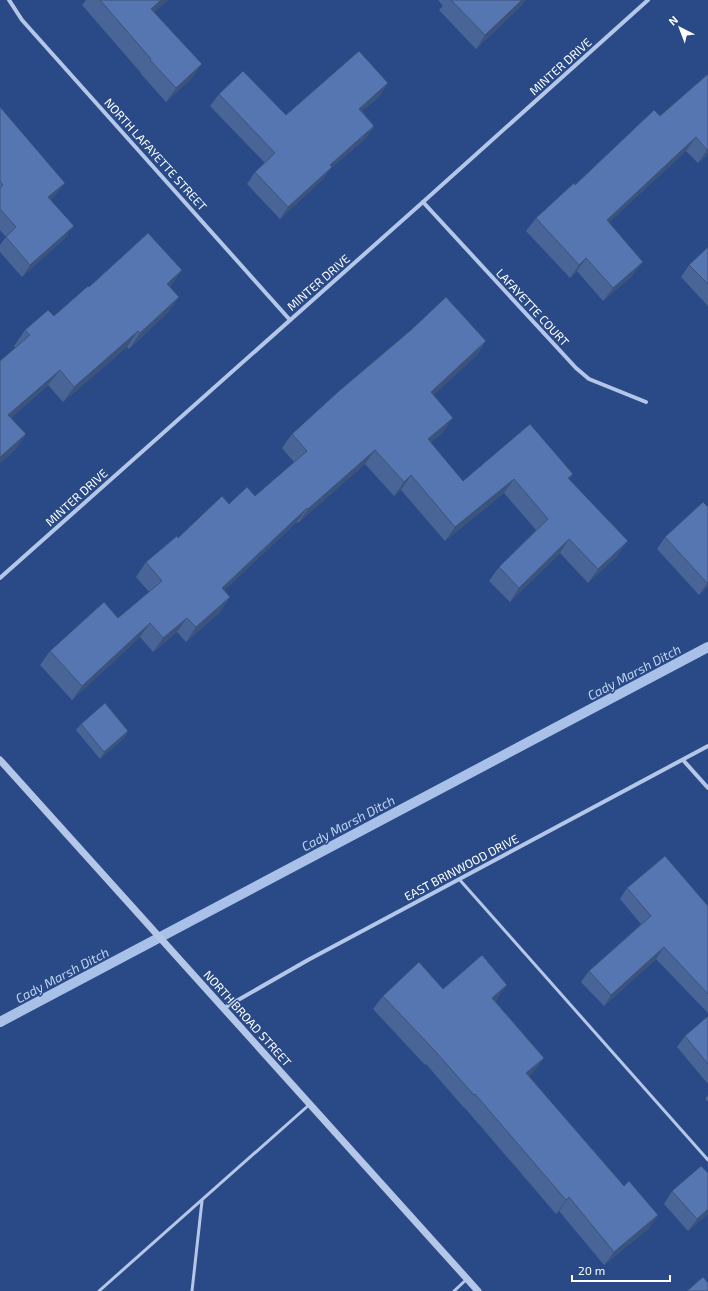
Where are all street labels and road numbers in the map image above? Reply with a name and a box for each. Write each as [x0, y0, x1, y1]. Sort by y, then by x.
street label: MINTER DRIVE [526, 34, 594, 97]
street label: NORTH LAFAYETTE STREET [102, 95, 210, 213]
street label: MINTER DRIVE [284, 251, 352, 313]
street label: LAFAYETTE COURT [494, 266, 572, 348]
street label: MINTER DRIVE [42, 465, 110, 528]
street label: EAST BRINWOOD DRIVE [401, 831, 521, 903]
street label: NORTH BROAD STREET [201, 967, 295, 1069]

